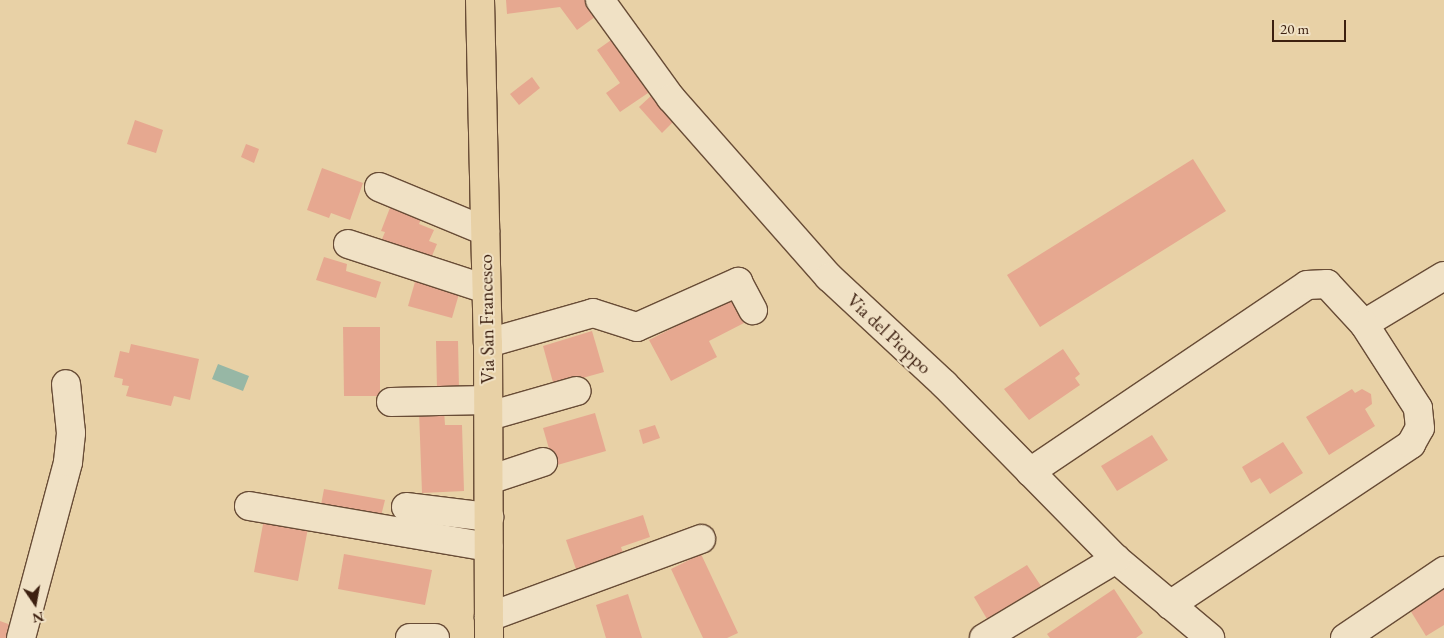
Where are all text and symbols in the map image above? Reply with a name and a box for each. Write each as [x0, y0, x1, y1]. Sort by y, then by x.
scale bar [1274, 10, 1348, 42]
text: 20 m [1280, 19, 1309, 38]
street label: Via San Francesco [474, 254, 500, 384]
street label: Via del Pioppo [842, 289, 936, 379]
north arrow [10, 578, 60, 628]
text: N [31, 608, 46, 628]

